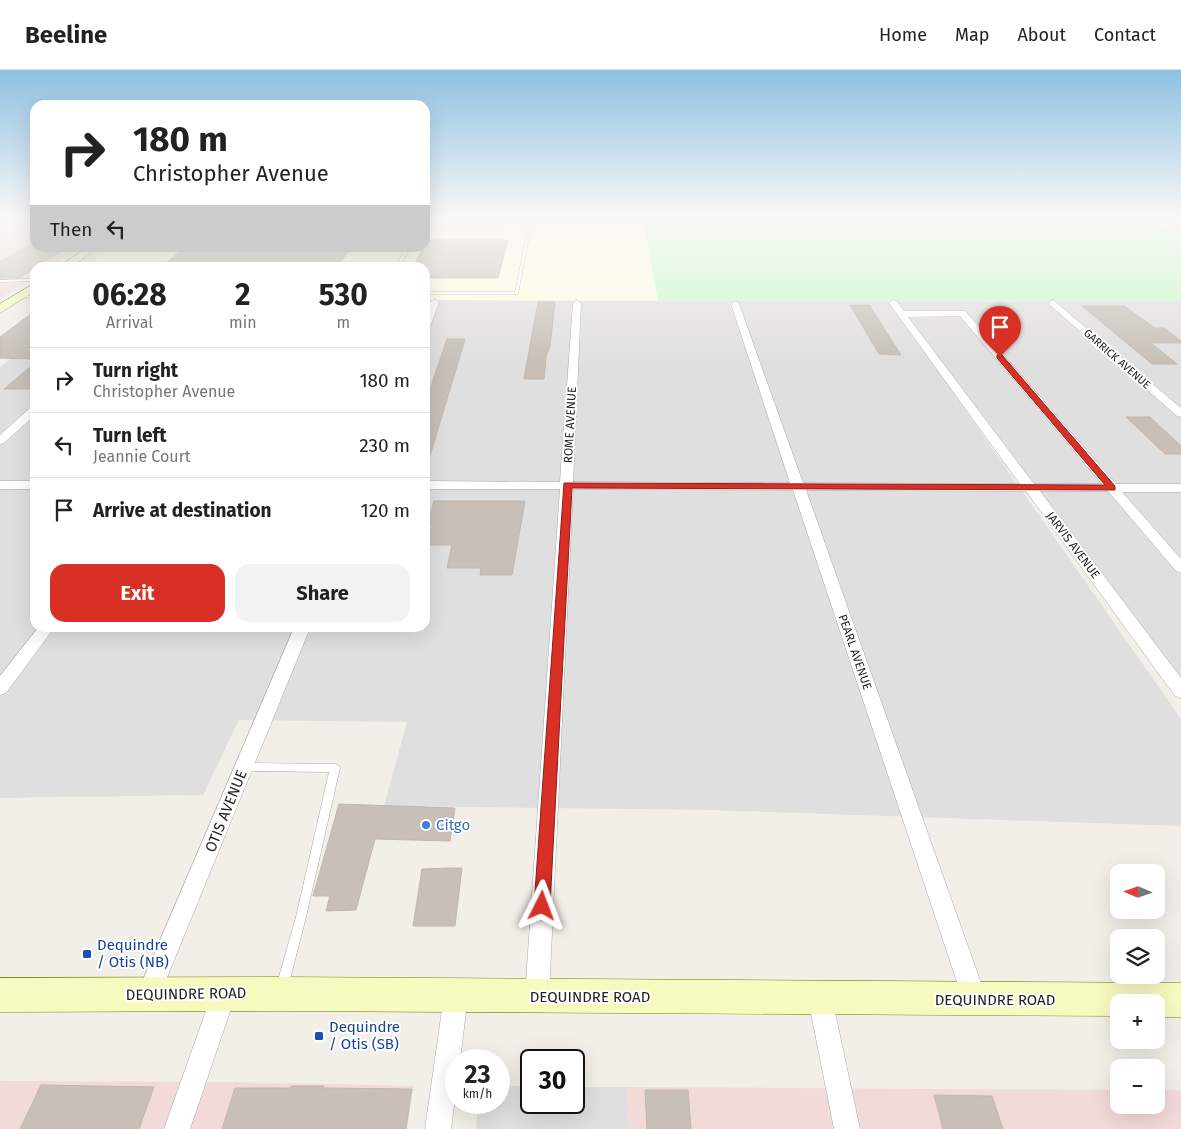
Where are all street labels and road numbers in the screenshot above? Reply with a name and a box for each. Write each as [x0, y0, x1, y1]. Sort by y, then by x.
street label: GARRICK AVENUE [1081, 326, 1153, 392]
street label: ROME AVENUE [561, 386, 579, 464]
street label: JARVIS AVENUE [1043, 509, 1103, 581]
street label: PEARL AVENUE [836, 612, 874, 692]
street label: OTIS AVENUE [201, 767, 251, 855]
street label: DEQUINDRE ROAD [126, 984, 246, 1004]
street label: DEQUINDRE ROAD [530, 988, 650, 1006]
street label: DEQUINDRE ROAD [935, 991, 1055, 1009]

